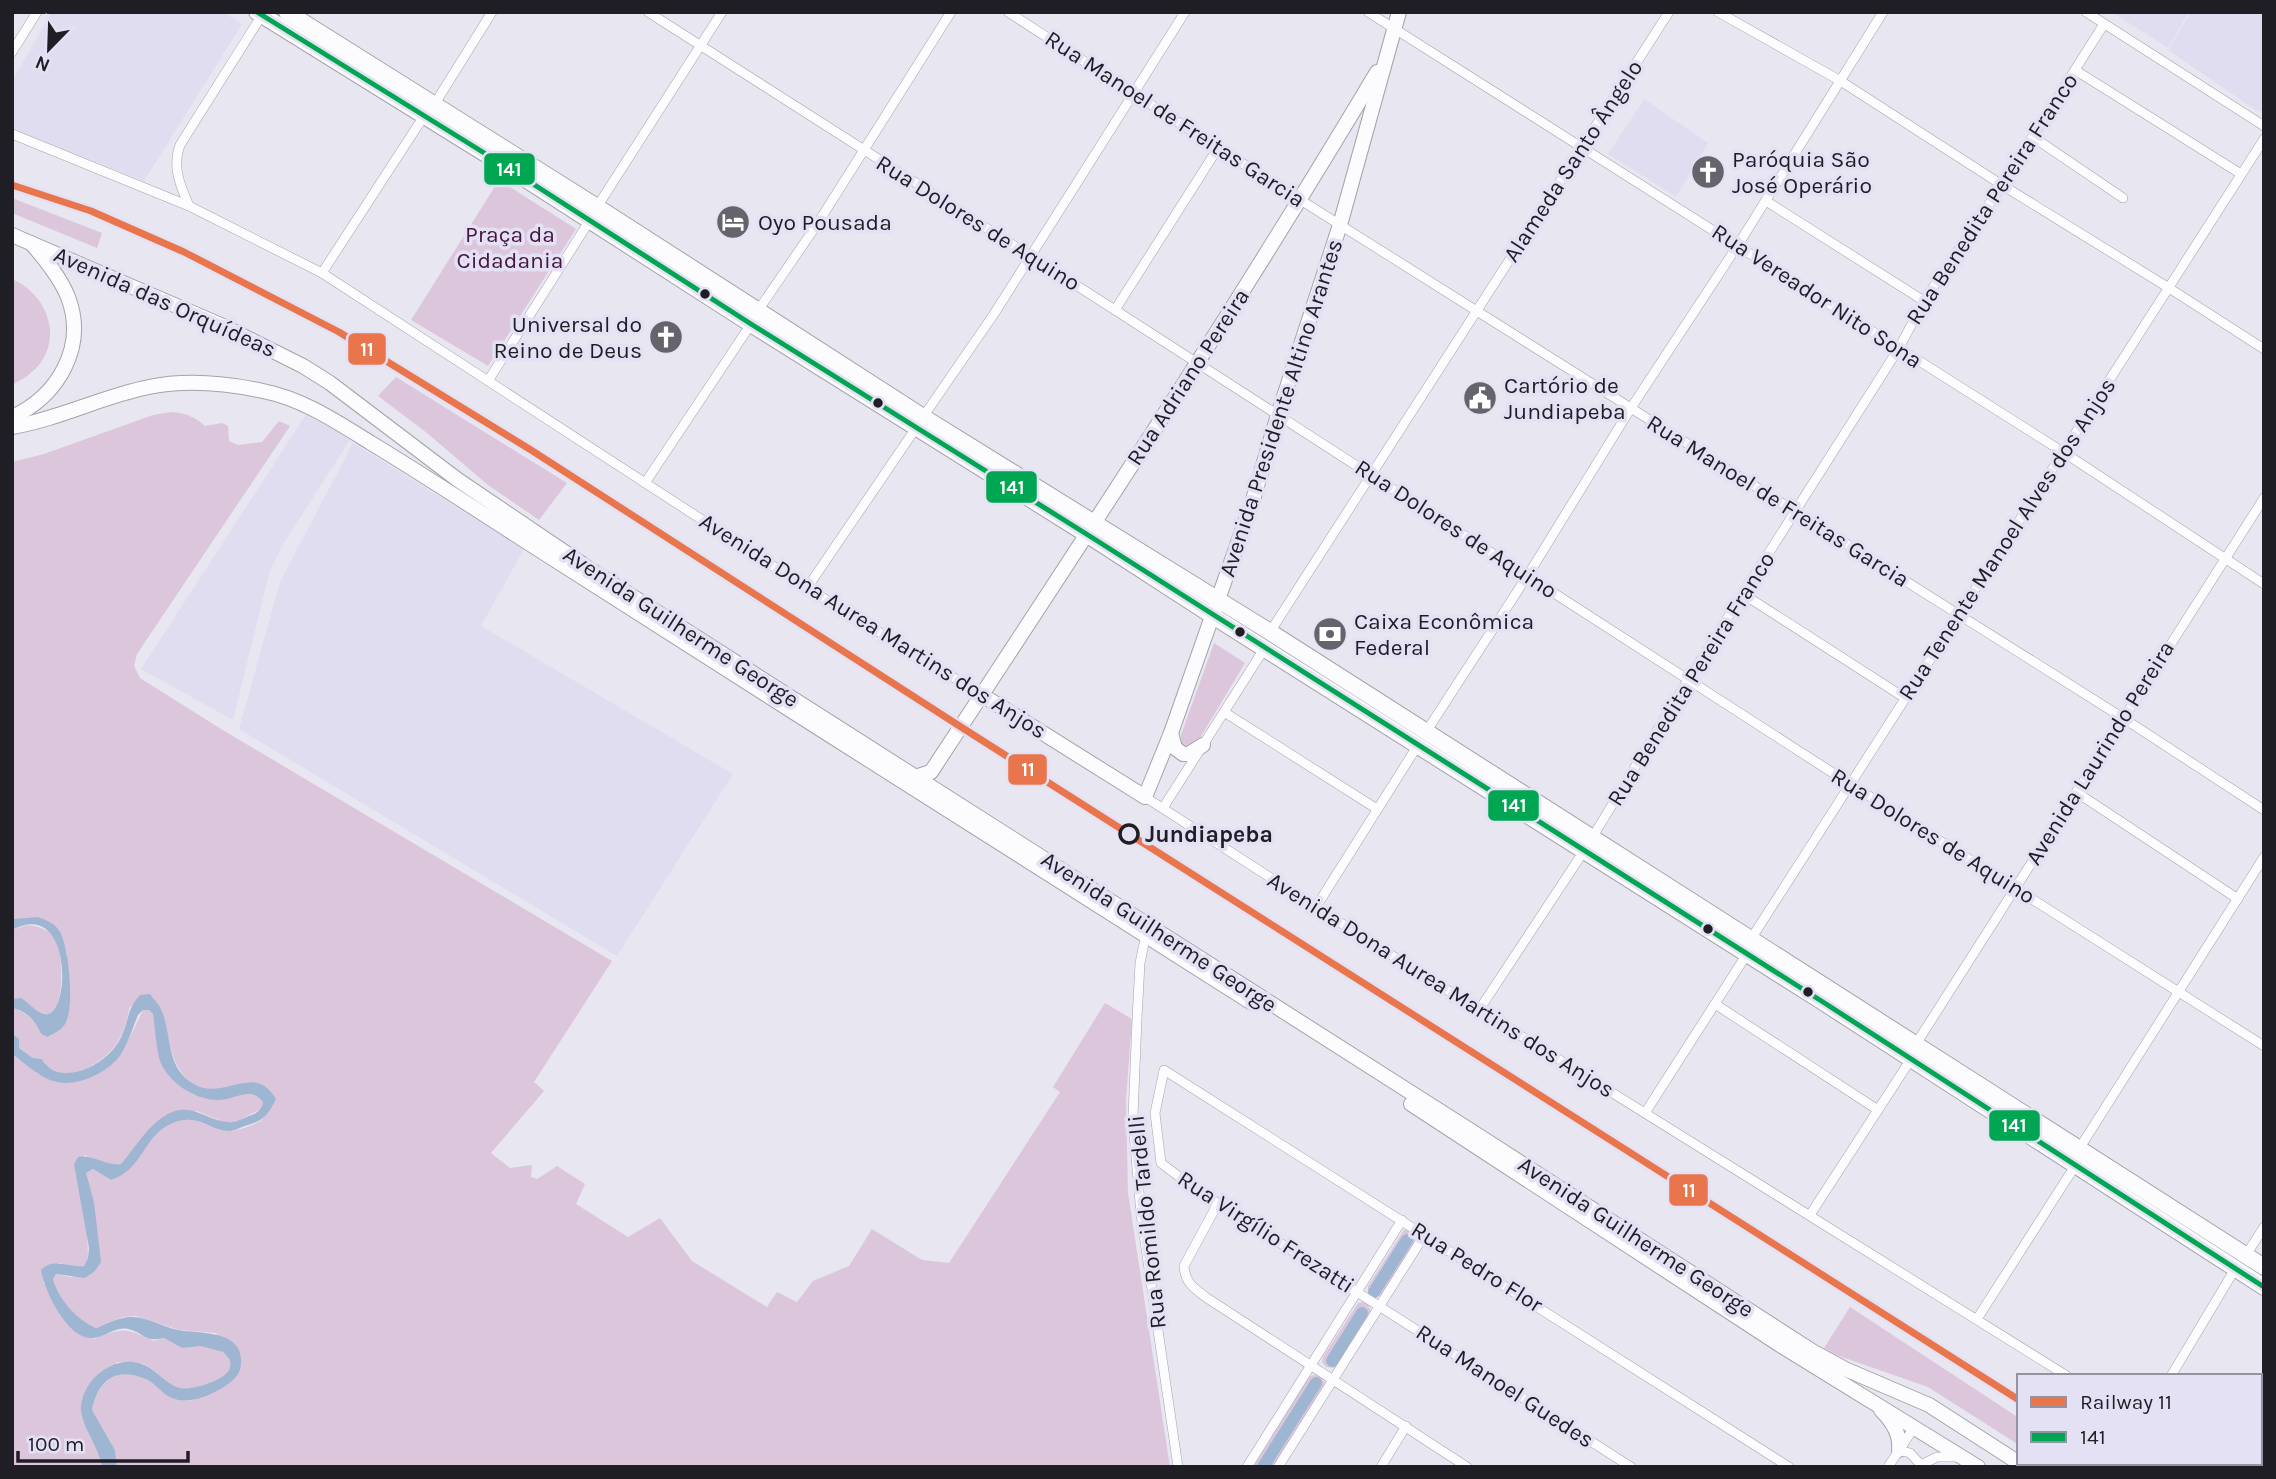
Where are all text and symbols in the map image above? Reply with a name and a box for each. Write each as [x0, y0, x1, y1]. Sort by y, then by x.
north arrow [14, 14, 84, 84]
street label: Rua Manoel de Freitas Garcia [1040, 25, 1310, 213]
text: N [32, 51, 53, 77]
street label: Alameda Santo Ângelo [1498, 55, 1648, 267]
street label: Rua Benedita Pereira Franco [1900, 68, 2084, 330]
place label: Paróquia São José Operário [1732, 146, 1872, 199]
street label: Rua Dolores de Aquino [871, 149, 1085, 297]
line badge: 141 [483, 152, 536, 186]
church icon: Paróquia São José Operário [1689, 153, 1727, 191]
text: 141 [497, 159, 521, 181]
hotel icon: Oyo Pousada [714, 203, 752, 241]
place label: Oyo Pousada [758, 209, 892, 236]
street label: Rua Vereador Nito Sona [1707, 218, 1927, 374]
park label: Praça da Cidadania [457, 221, 563, 274]
street label: Avenida Presidente Altino Arantes [1214, 236, 1348, 580]
street label: Avenida das Orquídeas [50, 241, 280, 363]
street label: Rua Adriano Pereira [1121, 284, 1255, 470]
unlabelled marker [698, 287, 712, 301]
place label: Universal do Reino de Deus [493, 311, 642, 364]
church icon: Universal do Reino de Deus [647, 318, 685, 356]
line badge: 11 [347, 332, 387, 366]
text: 11 [360, 339, 374, 361]
place label: Cartório de Jundiapeba [1504, 372, 1626, 425]
street label: Rua Tenente Manoel Alves dos Anjos [1893, 373, 2121, 705]
public building icon: Cartório de Jundiapeba [1461, 379, 1499, 417]
unlabelled marker [871, 396, 885, 410]
street label: Rua Manoel de Freitas Garcia [1642, 409, 1914, 593]
street label: Rua Dolores de Aquino [1350, 454, 1562, 604]
line badge: 141 [985, 470, 1038, 504]
text: 141 [1000, 477, 1024, 499]
street label: Avenida Dona Aurea Martins dos Anjos [695, 508, 1051, 744]
street label: Avenida Guilherme George [558, 541, 804, 713]
street label: Rua Benedita Pereira Franco [1602, 547, 1780, 811]
place label: Caixa Econômica Federal [1354, 608, 1534, 661]
bank icon: Caixa Econômica Federal [1311, 615, 1349, 653]
unlabelled marker [1233, 625, 1247, 639]
street label: Avenida Laurindo Pereira [2020, 636, 2180, 870]
line badge: 11 [1007, 753, 1048, 786]
text: 11 [1021, 759, 1035, 781]
street label: Rua Dolores de Aquino [1826, 762, 2040, 910]
line badge: 141 [1487, 789, 1540, 822]
text: 141 [1502, 795, 1526, 817]
place label: Jundiapeba [1145, 821, 1273, 848]
marker: Jundiapeba [1119, 824, 1139, 844]
street label: Avenida Guilherme George [1036, 846, 1282, 1018]
street label: Avenida Dona Aurea Martins dos Anjos [1263, 867, 1619, 1103]
unlabelled marker [1701, 922, 1715, 936]
unlabelled marker [1801, 985, 1815, 999]
line badge: 141 [1988, 1109, 2041, 1142]
street label: Rua Romildo Tardelli [1122, 1114, 1172, 1330]
text: 141 [2002, 1115, 2026, 1137]
street label: Avenida Guilherme George [1513, 1151, 1759, 1323]
street label: Rua Virgílio Frezatti [1173, 1165, 1359, 1299]
line badge: 11 [1668, 1173, 1709, 1207]
text: 11 [1682, 1180, 1696, 1202]
street label: Rua Pedro Flor [1406, 1216, 1548, 1319]
street label: Rua Manoel Guedes [1411, 1318, 1599, 1454]
legend [2017, 1374, 2262, 1465]
text: Railway 11 [2080, 1390, 2172, 1414]
scale bar [18, 1420, 187, 1464]
text: 141 [2080, 1425, 2106, 1449]
text: 100 m [28, 1432, 85, 1456]

